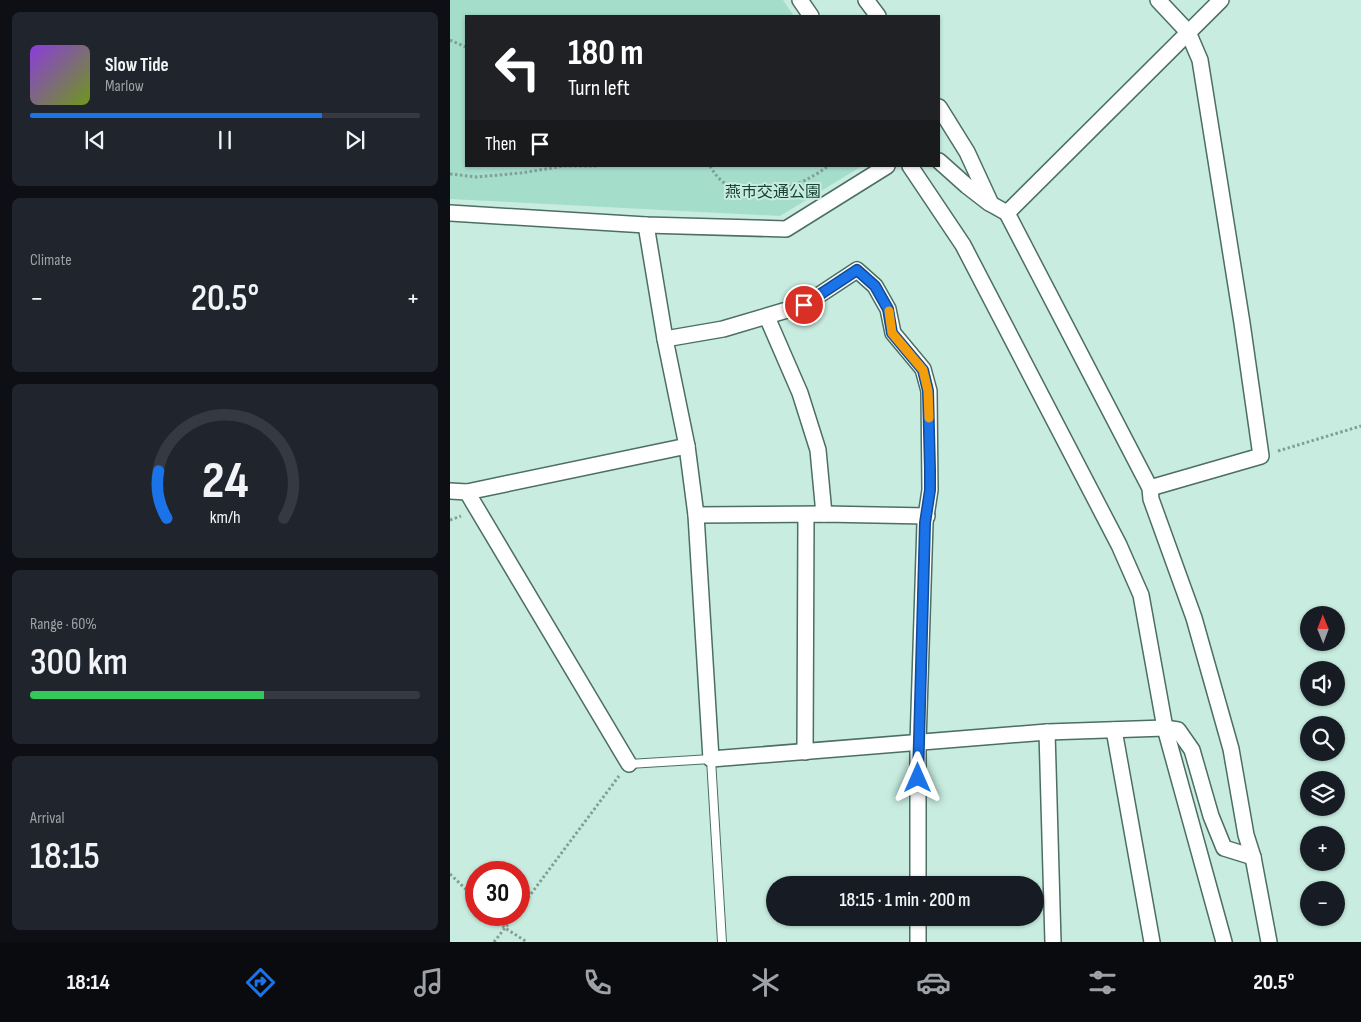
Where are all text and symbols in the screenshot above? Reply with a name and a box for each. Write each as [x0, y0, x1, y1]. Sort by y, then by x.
text: 180 m [568, 32, 644, 75]
icon: left [485, 35, 550, 100]
text: Slow Tide [105, 54, 169, 77]
text: Turn left [568, 75, 630, 102]
text: Marlow [105, 77, 144, 96]
icon: previous [81, 126, 109, 154]
icon: pause [211, 126, 239, 154]
icon: next [341, 126, 369, 154]
icon: arrive [526, 130, 554, 158]
text: Then [485, 133, 516, 156]
park label: 燕市交通公園 [725, 183, 821, 202]
text: Climate [30, 251, 72, 270]
text: 20.5° [191, 276, 259, 321]
text: − [30, 282, 44, 315]
text: + [406, 282, 420, 315]
pin [783, 284, 825, 326]
icon: arrive [790, 291, 818, 319]
text: 24 [202, 450, 248, 513]
text: km/h [210, 507, 240, 528]
north arrow [1300, 606, 1345, 651]
map controls [1300, 606, 1345, 926]
text: Range · 60% [30, 615, 97, 634]
text: 300 km [30, 640, 128, 685]
button: sound [1300, 661, 1345, 706]
button: search [1300, 716, 1345, 761]
position arrow [891, 751, 943, 803]
button: layers [1300, 771, 1345, 816]
text: Arrival [30, 809, 64, 828]
button: + [1300, 826, 1345, 871]
text: 18:15 [30, 834, 100, 879]
speed limit sign: 30 [465, 861, 530, 926]
button: − [1300, 881, 1345, 926]
text: 18:15 · 1 min · 200 m [840, 889, 971, 912]
icon: directions [243, 965, 278, 1000]
icon: music [411, 965, 446, 1000]
icon: phone [580, 965, 615, 1000]
icon: climate [748, 965, 783, 1000]
icon: car [916, 965, 951, 1000]
icon: filters [1085, 965, 1120, 1000]
text: 18:14 [67, 969, 110, 996]
text: 20.5° [1253, 969, 1294, 996]

